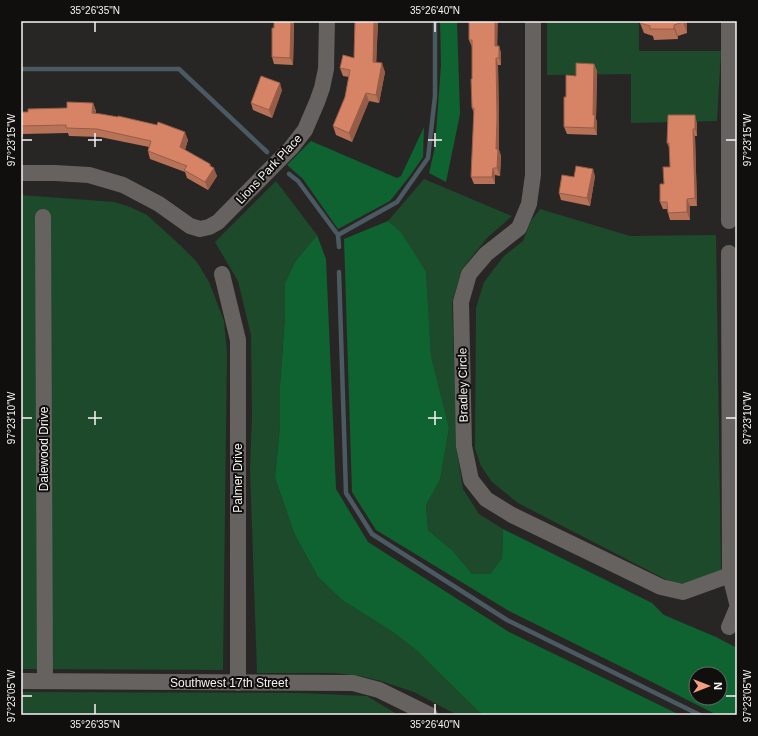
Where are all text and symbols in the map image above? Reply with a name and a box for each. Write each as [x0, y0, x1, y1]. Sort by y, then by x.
text: 35°26'35"N [70, 5, 120, 16]
text: 35°26'40"N [410, 5, 460, 16]
text: 97°23'15"W [6, 113, 17, 166]
text: 97°23'15"W [742, 113, 753, 166]
street label: Lions Park Place [233, 131, 305, 207]
street label: Bradley Circle [455, 347, 471, 422]
text: 97°23'10"W [6, 391, 17, 444]
text: 97°23'10"W [742, 391, 753, 444]
street label: Dalewood Drive [37, 406, 51, 491]
street label: Palmer Drive [231, 443, 245, 513]
north arrow [688, 666, 728, 706]
text: 97°23'05"W [6, 669, 17, 722]
text: 97°23'05"W [742, 669, 753, 722]
street label: Southwest 17th Street [170, 676, 289, 690]
text: N [712, 682, 724, 690]
text: 35°26'35"N [70, 719, 120, 730]
text: 35°26'40"N [410, 719, 460, 730]

